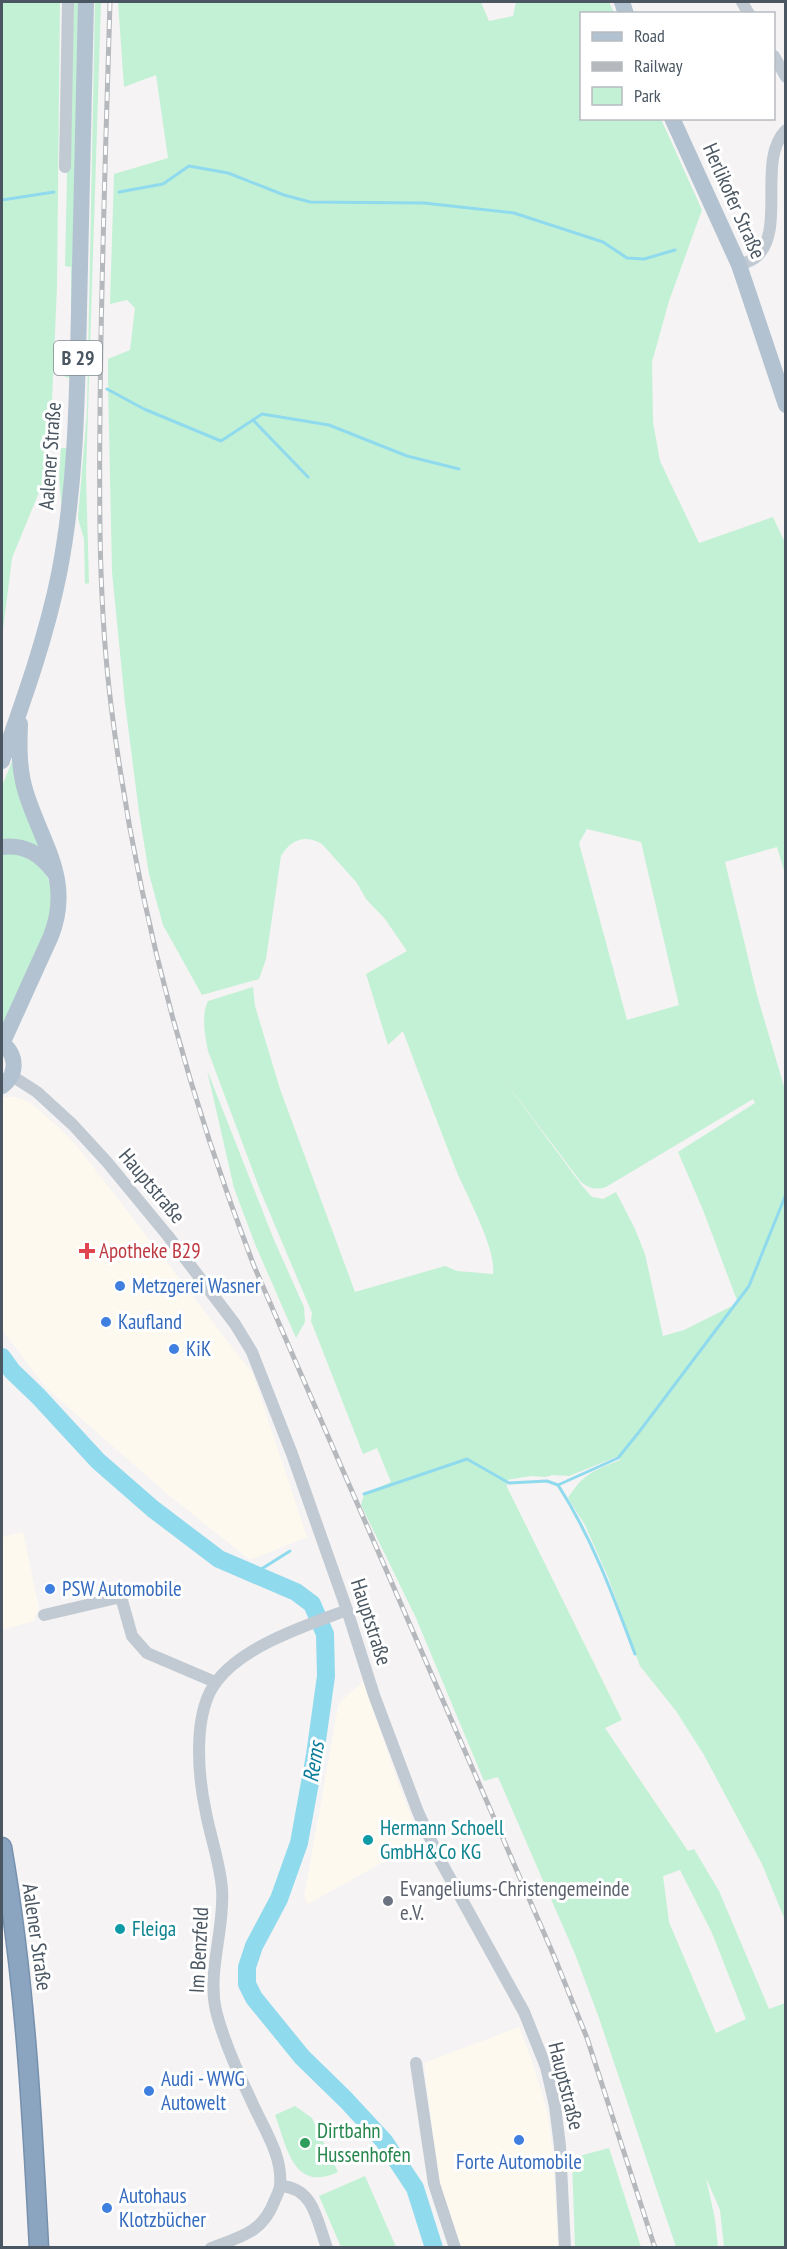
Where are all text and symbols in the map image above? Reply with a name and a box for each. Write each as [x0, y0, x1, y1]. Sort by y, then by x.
legend [580, 12, 775, 120]
text: Road [634, 24, 665, 47]
text: Railway [634, 54, 683, 77]
text: Park [634, 84, 661, 107]
street label: Herlikofer Straße [697, 139, 772, 263]
road number: B 29 [54, 341, 102, 375]
street label: Aalener Straße [32, 401, 67, 511]
street label: Hauptstraße [113, 1143, 192, 1229]
place label: Apotheke B29 [99, 1237, 201, 1264]
marker: Apotheke B29 [80, 1244, 94, 1258]
place label: Metzgerei Wasner [132, 1272, 261, 1299]
marker: Metzgerei Wasner [113, 1279, 127, 1293]
place label: Kaufland [118, 1308, 182, 1335]
marker: Kaufland [99, 1315, 113, 1329]
place label: KiK [186, 1335, 211, 1362]
marker: KiK [167, 1342, 181, 1356]
place label: PSW Automobile [62, 1575, 182, 1602]
street label: Hauptstraße [345, 1575, 398, 1669]
marker: PSW Automobile [43, 1582, 57, 1596]
water label: Rems [296, 1737, 330, 1784]
place label: Hermann Schoell GmbH&Co KG [380, 1814, 504, 1865]
marker: Hermann Schoell GmbH&Co KG [361, 1833, 375, 1847]
place label: Evangeliums-Christengemeinde e.V. [400, 1875, 629, 1926]
street label: Aalener Straße [17, 1882, 58, 1992]
marker: Evangeliums-Christengemeinde e.V. [381, 1894, 395, 1908]
street label: Im Benzfeld [183, 1906, 214, 1994]
place label: Fleiga [132, 1915, 176, 1942]
marker: Fleiga [113, 1922, 127, 1936]
street label: Hauptstraße [543, 2039, 590, 2133]
place label: Audi - WWG Autowelt [161, 2065, 245, 2116]
marker: Audi - WWG Autowelt [142, 2084, 156, 2098]
place label: Dirtbahn Hussenhofen [317, 2117, 411, 2168]
marker: Forte Automobile [512, 2133, 526, 2147]
marker: Dirtbahn Hussenhofen [298, 2136, 312, 2150]
place label: Forte Automobile [456, 2148, 582, 2175]
place label: Autohaus Klotzbücher [119, 2182, 206, 2233]
marker: Autohaus Klotzbücher [100, 2201, 114, 2215]

